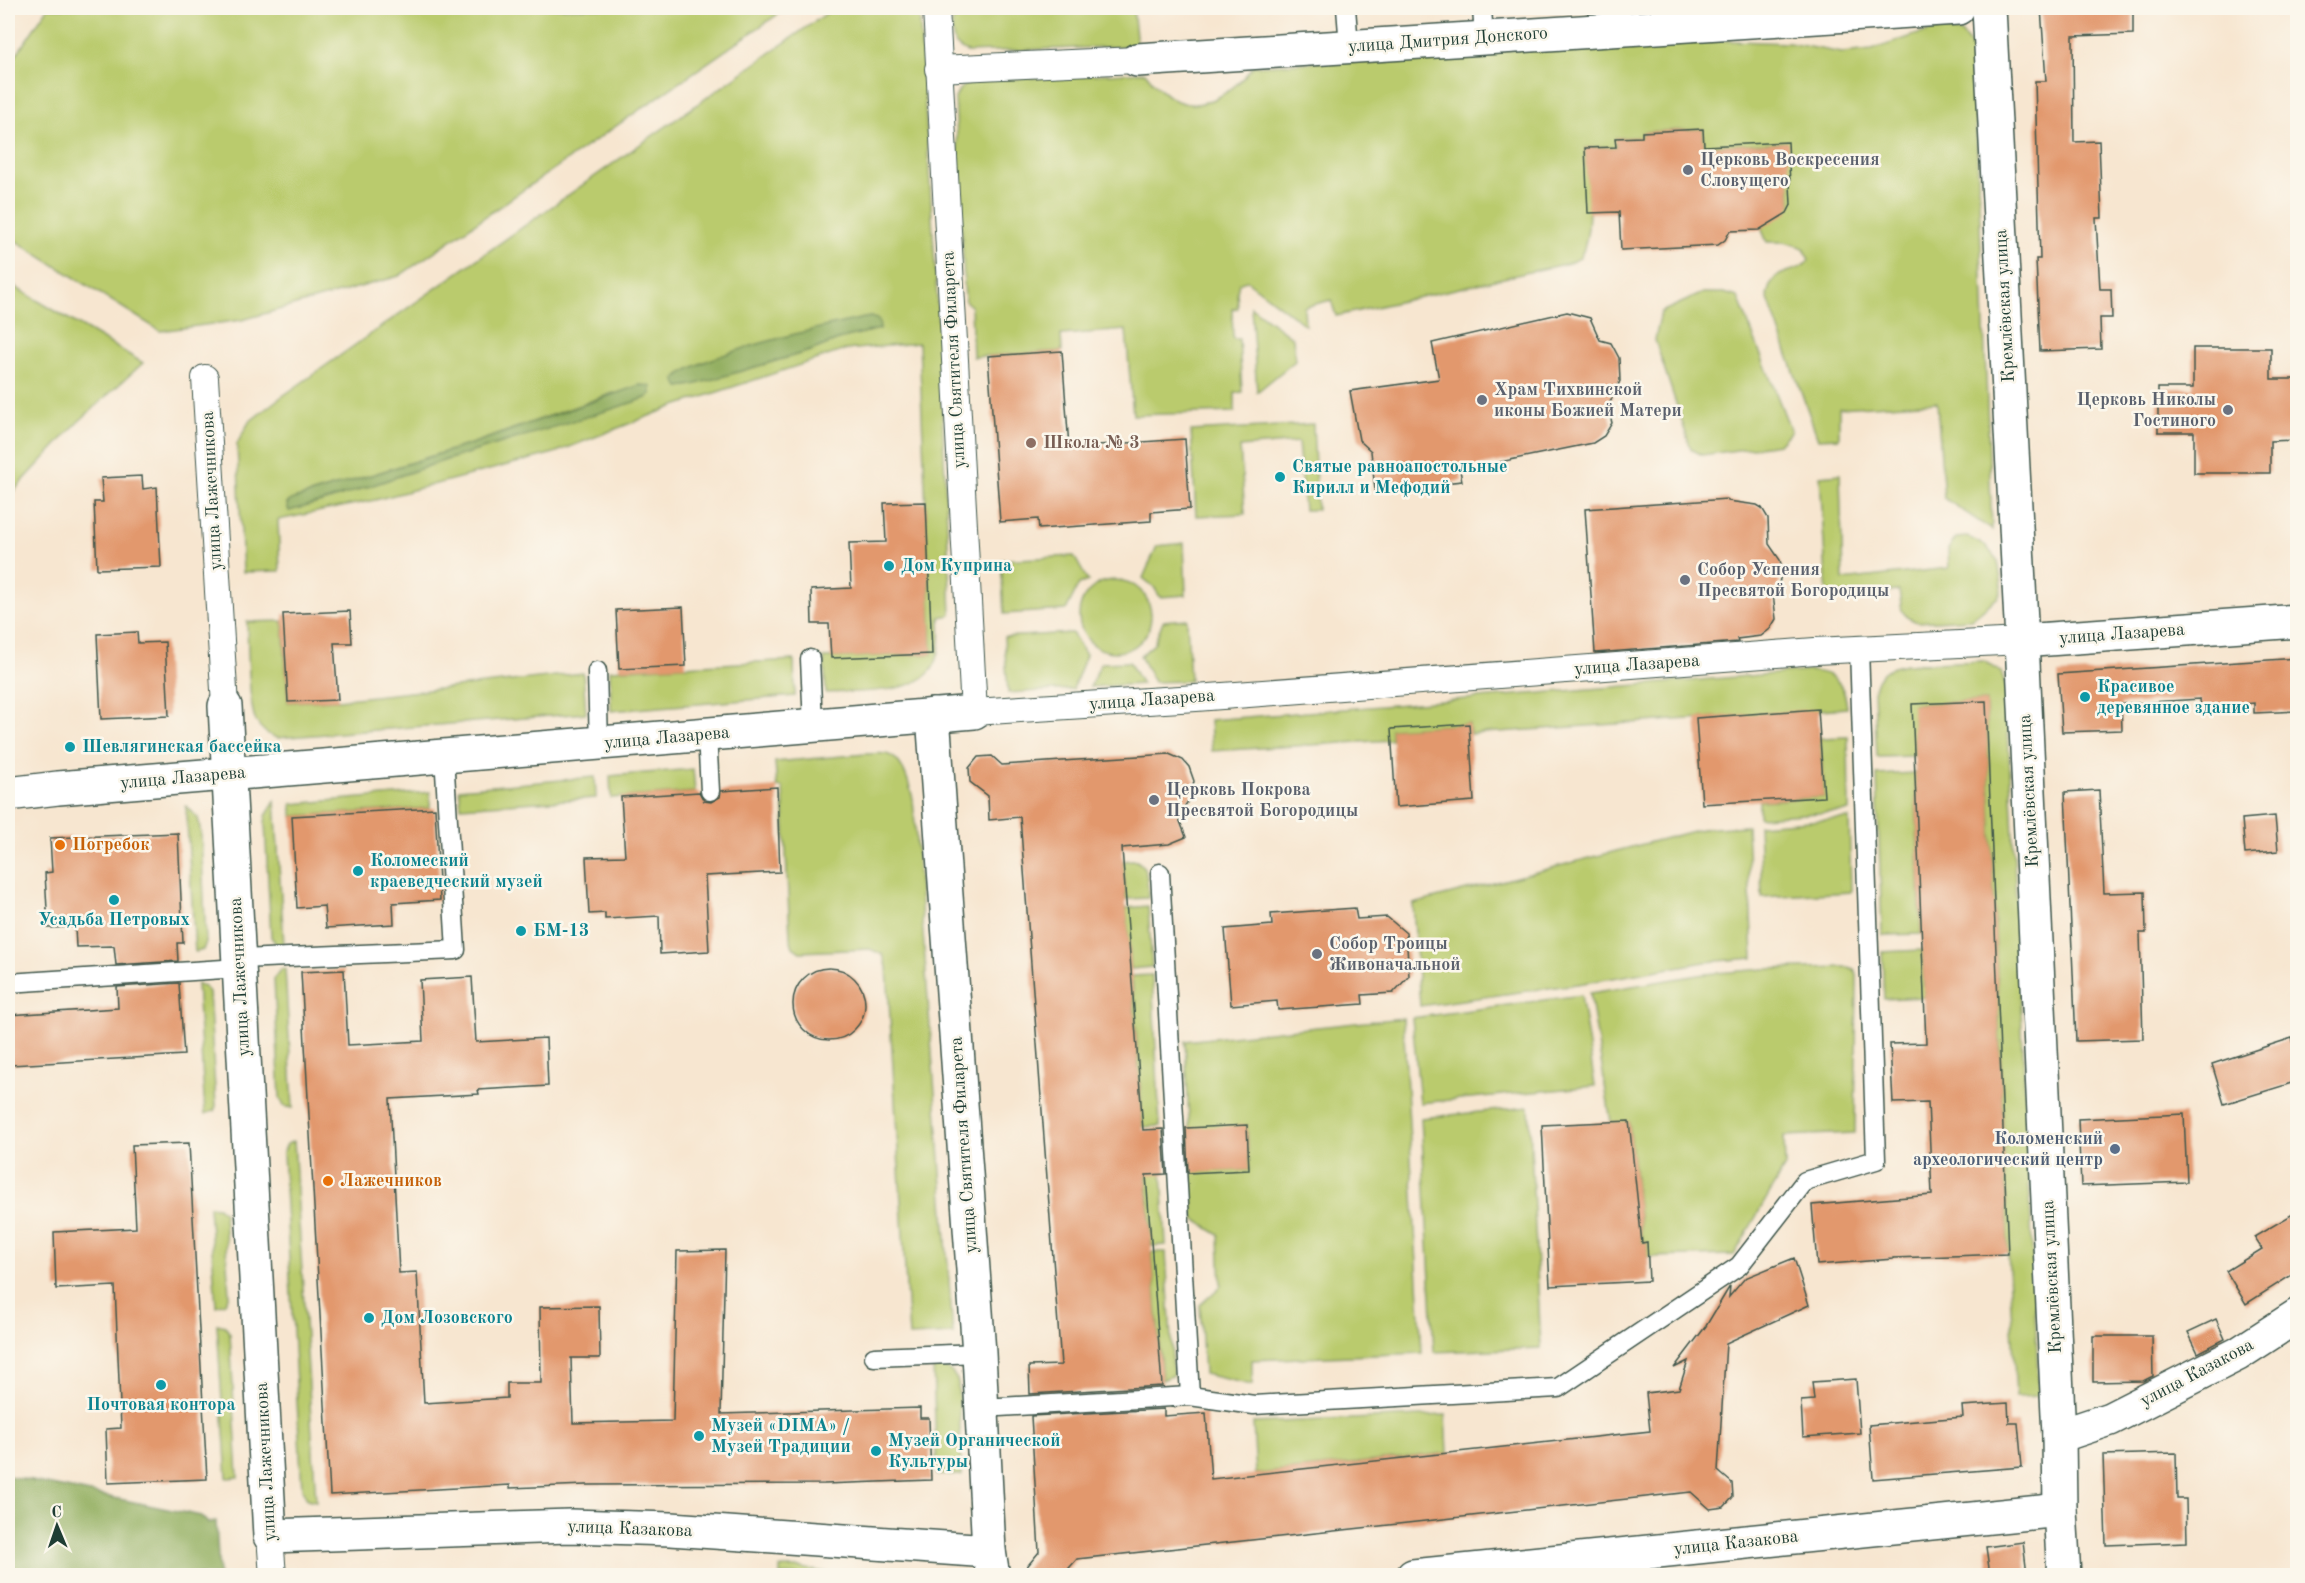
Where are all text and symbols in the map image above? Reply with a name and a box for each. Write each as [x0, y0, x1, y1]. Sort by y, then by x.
street label: улица Дмитрия Донского [1348, 24, 1549, 56]
place label: Церковь Воскресения Словущего [1700, 151, 1880, 190]
marker: Церковь Воскресения Словущего [1681, 163, 1695, 177]
street label: Кремлёвская улица [1992, 229, 2018, 383]
street label: улица Святителя Филарета [939, 251, 969, 469]
place label: Храм Тихвинской иконы Божией Матери [1494, 381, 1682, 420]
place label: Церковь Николы Гостиного [2077, 391, 2216, 430]
marker: Храм Тихвинской иконы Божией Матери [1475, 393, 1489, 407]
marker: Церковь Николы Гостиного [2221, 403, 2235, 417]
street label: улица Лажечникова [199, 411, 225, 571]
place label: Школа № 3 [1043, 434, 1140, 452]
marker: Школа № 3 [1024, 436, 1038, 450]
place label: Святые равноапостольные Кирилл и Мефодий [1292, 458, 1508, 498]
marker: Святые равноапостольные Кирилл и Мефодий [1273, 470, 1287, 484]
place label: Дом Куприна [901, 557, 1012, 575]
marker: Дом Куприна [882, 559, 896, 573]
place label: Собор Успения Пресвятой Богородицы [1697, 561, 1889, 600]
marker: Собор Успения Пресвятой Богородицы [1678, 573, 1692, 587]
street label: улица Лазарева [2059, 621, 2185, 647]
street label: улица Лазарева [1574, 652, 1700, 678]
place label: Красивое деревянное здание [2097, 678, 2250, 717]
street label: улица Лазарева [1089, 687, 1215, 713]
marker: Красивое деревянное здание [2078, 690, 2092, 704]
street label: Кремлёвская улица [2016, 714, 2042, 868]
street label: улица Лазарева [604, 724, 731, 752]
place label: Шевлягинская бассейка [82, 738, 282, 756]
marker: Шевлягинская бассейка [63, 740, 77, 754]
street label: улица Лазарева [120, 764, 247, 792]
place label: Церковь Покрова Пресвятой Богородицы [1166, 781, 1358, 820]
marker: Церковь Покрова Пресвятой Богородицы [1147, 793, 1161, 807]
place label: Погребок [72, 836, 150, 854]
marker: Погребок [53, 838, 67, 852]
place label: Коломеский краеведческий музей [370, 852, 543, 891]
marker: Коломеский краеведческий музей [351, 864, 365, 878]
marker: Усадьба Петровых [107, 893, 121, 907]
street label: улица Лажечникова [227, 897, 253, 1057]
place label: Усадьба Петровых [38, 911, 190, 929]
place label: БМ-13 [533, 922, 589, 940]
marker: БМ-13 [514, 924, 528, 938]
place label: Собор Троицы Живоначальной [1329, 935, 1461, 974]
marker: Собор Троицы Живоначальной [1310, 947, 1324, 961]
street label: улица Святителя Филарета [947, 1036, 981, 1254]
place label: Коломенский археологический центр [1913, 1130, 2103, 1169]
marker: Коломенский археологический центр [2108, 1142, 2122, 1156]
place label: Лажечников [340, 1172, 442, 1190]
marker: Лажечников [321, 1174, 335, 1188]
street label: Кремлёвская улица [2039, 1200, 2065, 1354]
place label: Дом Лозовского [381, 1309, 513, 1327]
marker: Дом Лозовского [362, 1311, 376, 1325]
street label: улица Казакова [2137, 1336, 2257, 1410]
marker: Почтовая контора [154, 1378, 168, 1392]
street label: улица Лажечникова [253, 1382, 279, 1542]
place label: Почтовая контора [86, 1396, 236, 1414]
place label: Музей «DIMA» / Музей Традиции [711, 1417, 851, 1456]
marker: Музей «DIMA» / Музей Традиции [692, 1429, 706, 1443]
place label: Музей Органической Культуры [888, 1432, 1060, 1471]
marker: Музей Органической Культуры [869, 1444, 883, 1458]
north arrow [27, 1496, 87, 1556]
text: С [51, 1505, 62, 1521]
street label: улица Казакова [567, 1518, 693, 1540]
street label: улица Казакова [1673, 1527, 1799, 1558]

